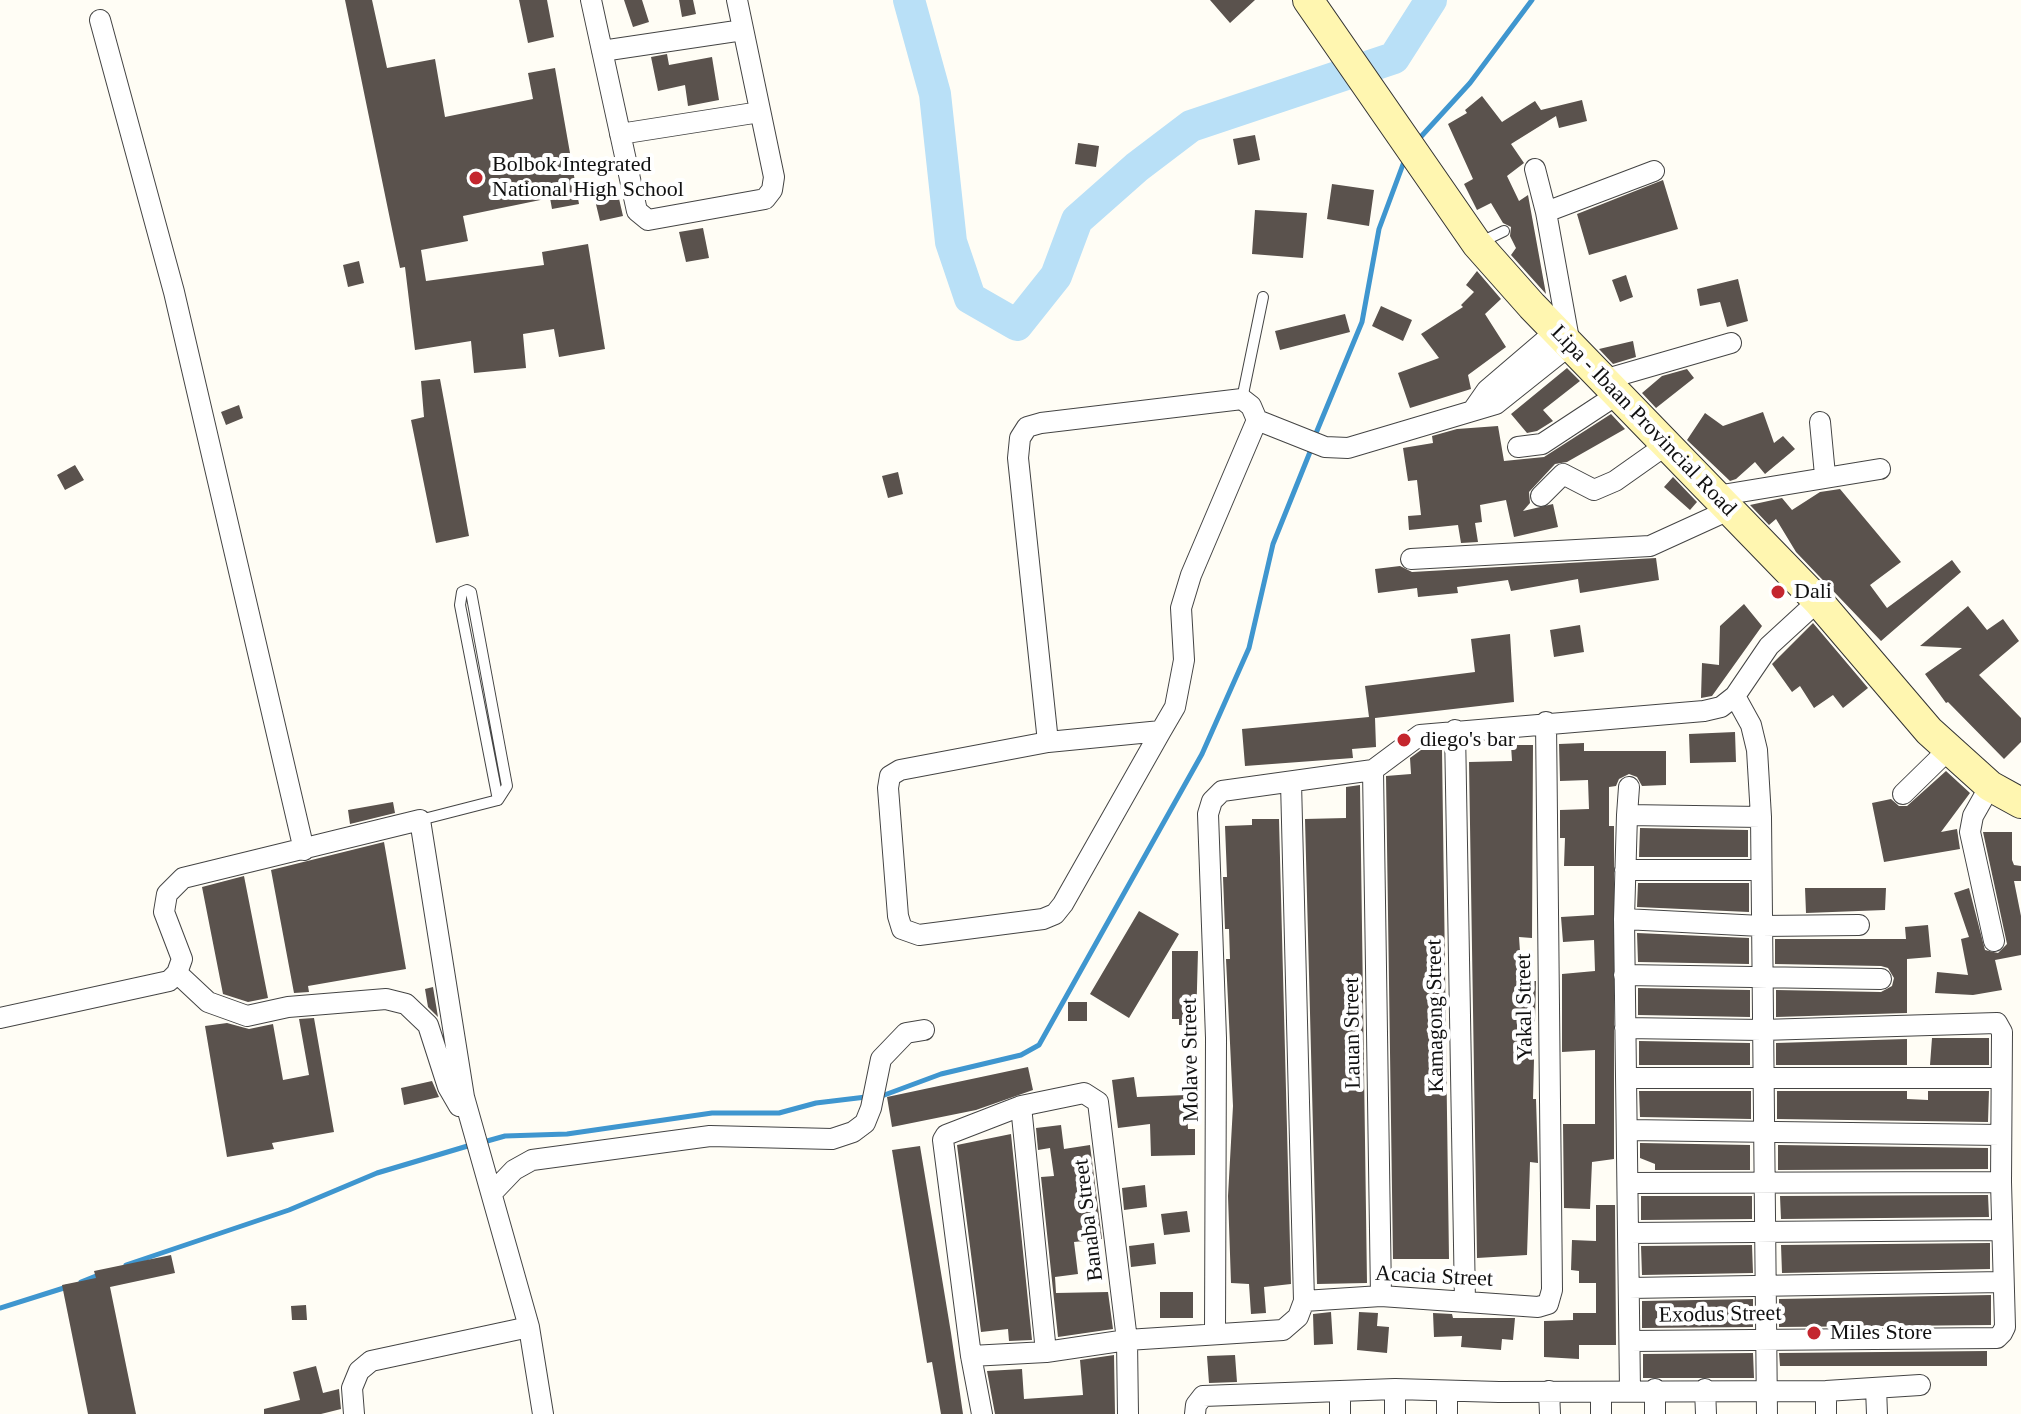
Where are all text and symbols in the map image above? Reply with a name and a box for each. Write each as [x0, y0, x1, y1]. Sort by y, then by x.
place label: Bolbok Integrated National High School [492, 152, 684, 204]
marker: Bolbok Integrated National High School [467, 169, 485, 187]
street label: Lipa - Ibaan Provincial Road [1545, 320, 1741, 522]
place label: Dali [1794, 579, 1832, 605]
marker: Dali [1769, 583, 1787, 601]
place label: diego's bar [1420, 727, 1515, 753]
marker: diego's bar [1395, 731, 1413, 749]
street label: Kamagong Street [1421, 939, 1451, 1093]
street label: Yakal Street [1511, 953, 1539, 1061]
street label: Lauan Street [1339, 977, 1367, 1089]
street label: Molave Street [1177, 998, 1205, 1122]
street label: Banaba Street [1068, 1157, 1110, 1283]
street label: Acacia Street [1374, 1261, 1494, 1293]
street label: Exodus Street [1658, 1301, 1782, 1329]
place label: Miles Store [1830, 1320, 1932, 1346]
marker: Miles Store [1805, 1324, 1823, 1342]

